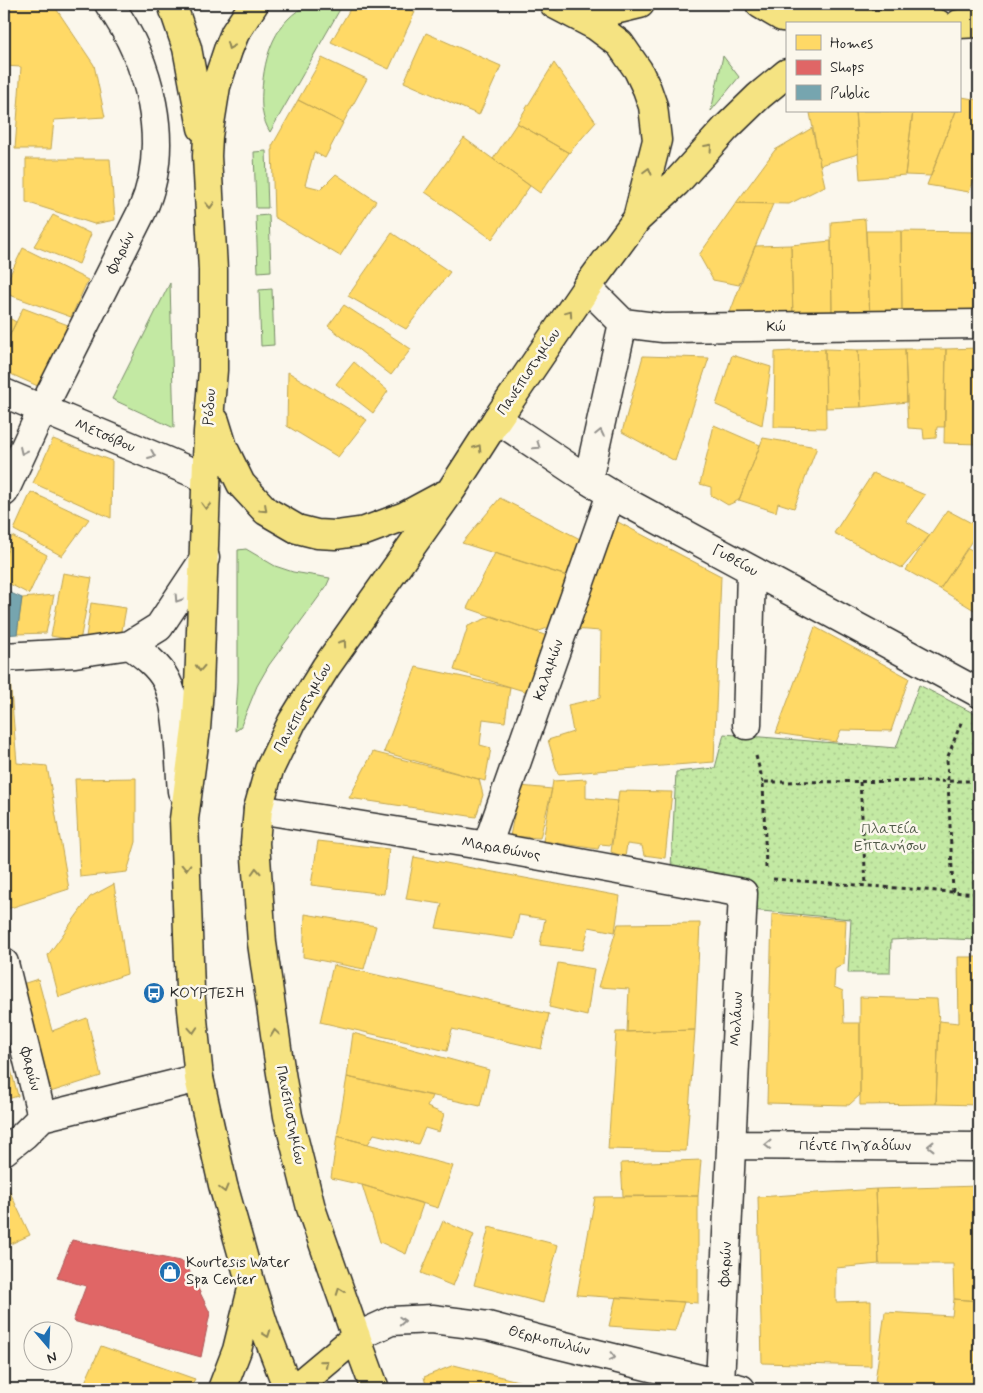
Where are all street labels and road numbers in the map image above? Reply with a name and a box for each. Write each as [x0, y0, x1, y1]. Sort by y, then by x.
street label: Φαρών [101, 228, 140, 278]
street label: Κώ [766, 317, 786, 337]
street label: Πανεπιστημίου [493, 325, 566, 419]
street label: Ρόδου [199, 388, 221, 426]
street label: Μετσόβου [72, 414, 138, 458]
street label: Γυθείου [708, 540, 762, 582]
street label: Καλαμών [529, 636, 569, 703]
street label: Πανεπιστημίου [269, 659, 337, 757]
street label: Μαραθώνος [460, 832, 542, 866]
street label: Μολάων [726, 991, 748, 1047]
street label: Φαρών [15, 1044, 45, 1094]
street label: Πανεπιστημίου [271, 1064, 309, 1167]
street label: Πέντε Πηγαδίων [799, 1136, 911, 1156]
street label: Φαρών [715, 1241, 737, 1288]
street label: Θερμοπυλών [506, 1321, 592, 1361]

